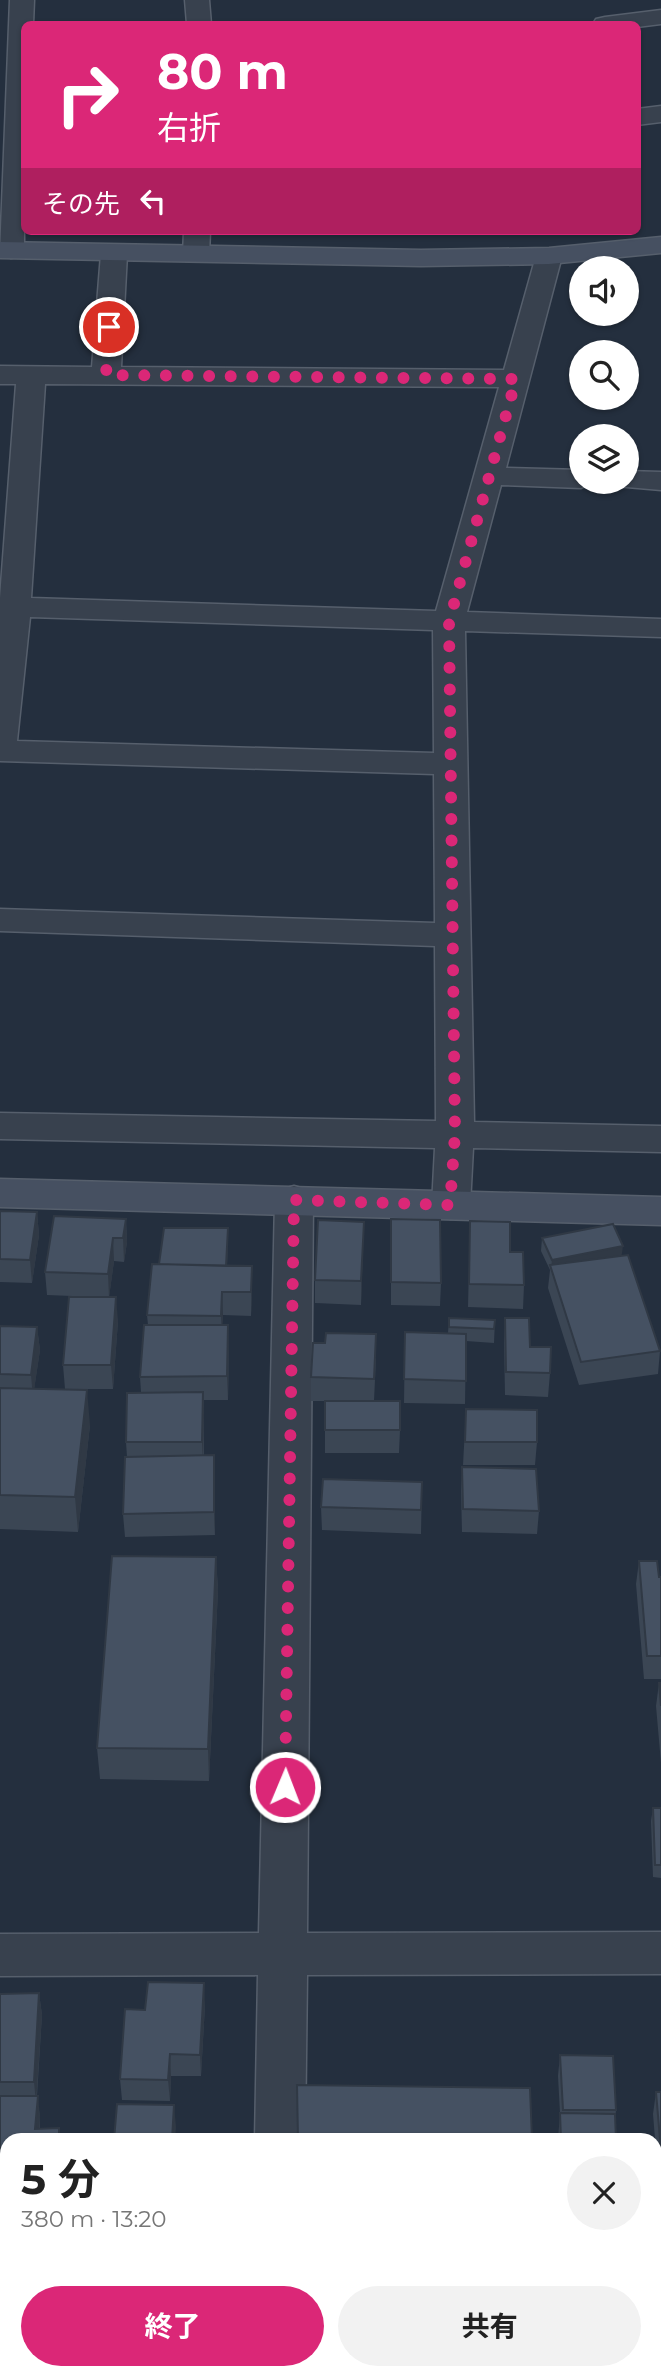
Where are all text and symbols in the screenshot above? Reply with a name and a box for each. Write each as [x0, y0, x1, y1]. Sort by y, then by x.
text: 80 m [157, 42, 288, 101]
icon: right [42, 49, 133, 140]
text: 右折 [157, 108, 221, 147]
icon: left [134, 182, 172, 220]
text: その先 [42, 188, 120, 220]
map controls [569, 256, 639, 494]
button: sound [569, 256, 639, 326]
pin [79, 297, 139, 357]
icon: arrive [90, 308, 128, 346]
button: search [569, 340, 639, 410]
button: layers [569, 424, 639, 494]
position arrow [248, 1750, 322, 1824]
text: 5 分 [21, 2153, 100, 2205]
button: close [567, 2156, 641, 2230]
text: 380 m · 13:20 [21, 2205, 167, 2233]
button: 終了 [21, 2286, 324, 2366]
button: 共有 [338, 2286, 641, 2366]

